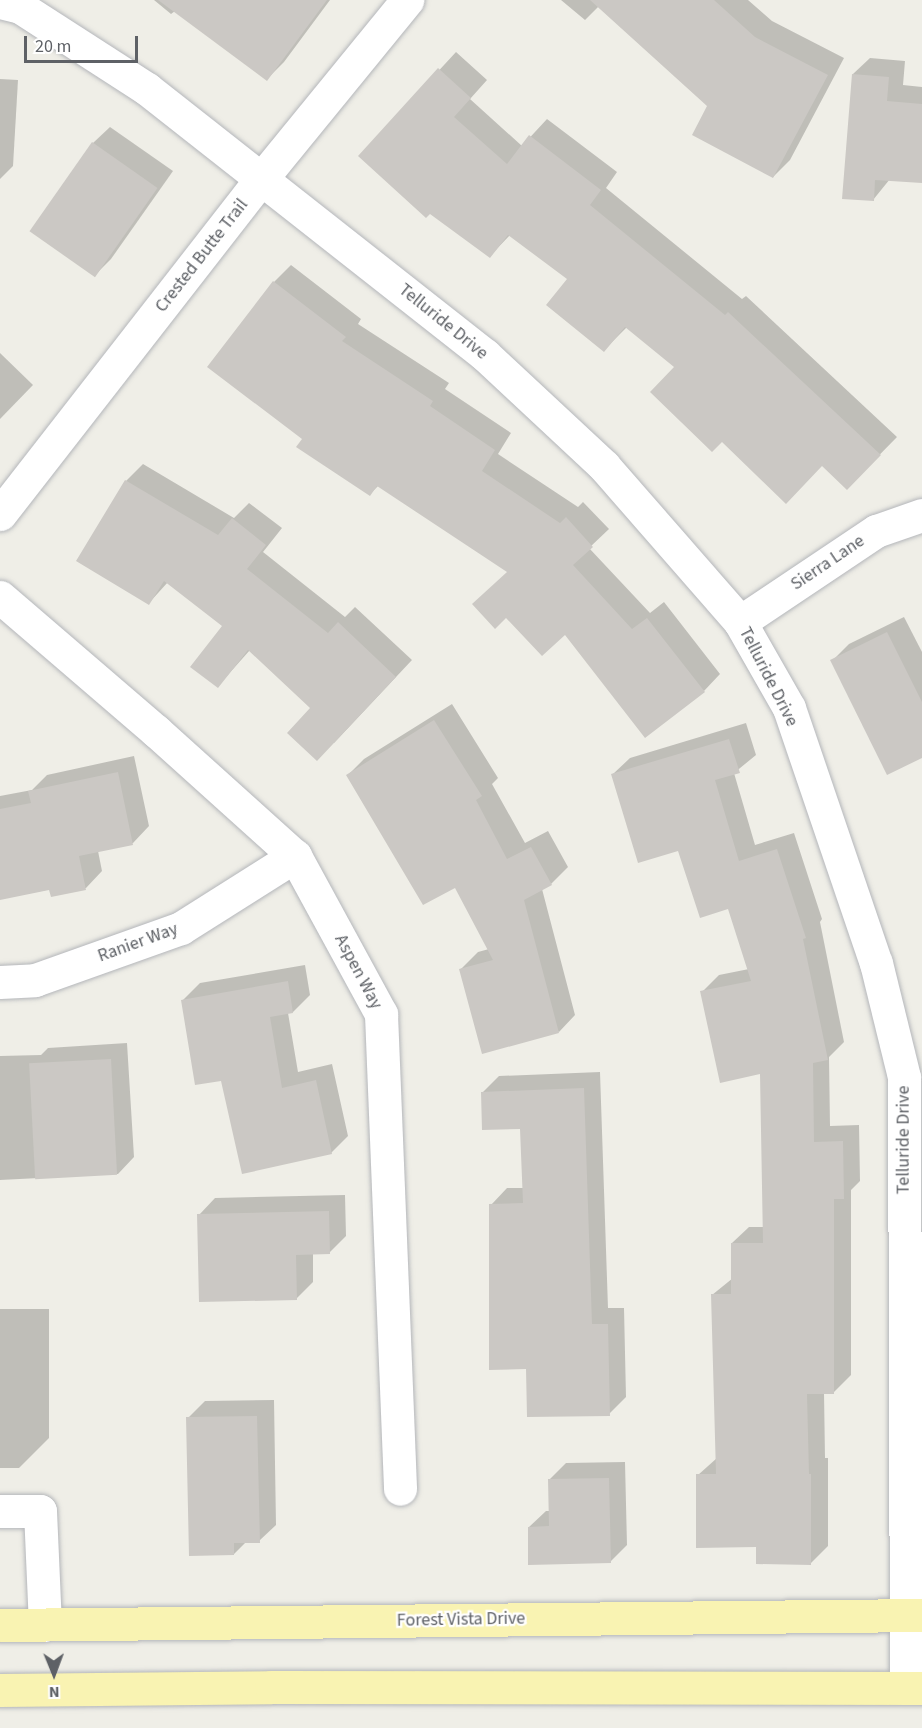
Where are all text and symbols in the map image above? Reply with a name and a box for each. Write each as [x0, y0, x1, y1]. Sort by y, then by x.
scale bar [27, 24, 141, 62]
text: 20 m [35, 34, 71, 59]
street label: Crested Butte Trail [151, 195, 253, 317]
street label: Telluride Drive [394, 279, 492, 365]
street label: Sierra Lane [787, 530, 869, 596]
street label: Telluride Drive [734, 624, 802, 730]
street label: Ranier Way [95, 919, 181, 967]
street label: Aspen Way [329, 931, 387, 1013]
street label: Telluride Drive [893, 1086, 915, 1194]
street label: Forest Vista Drive [397, 1608, 525, 1632]
north arrow [24, 1644, 84, 1704]
text: N [49, 1681, 60, 1703]

